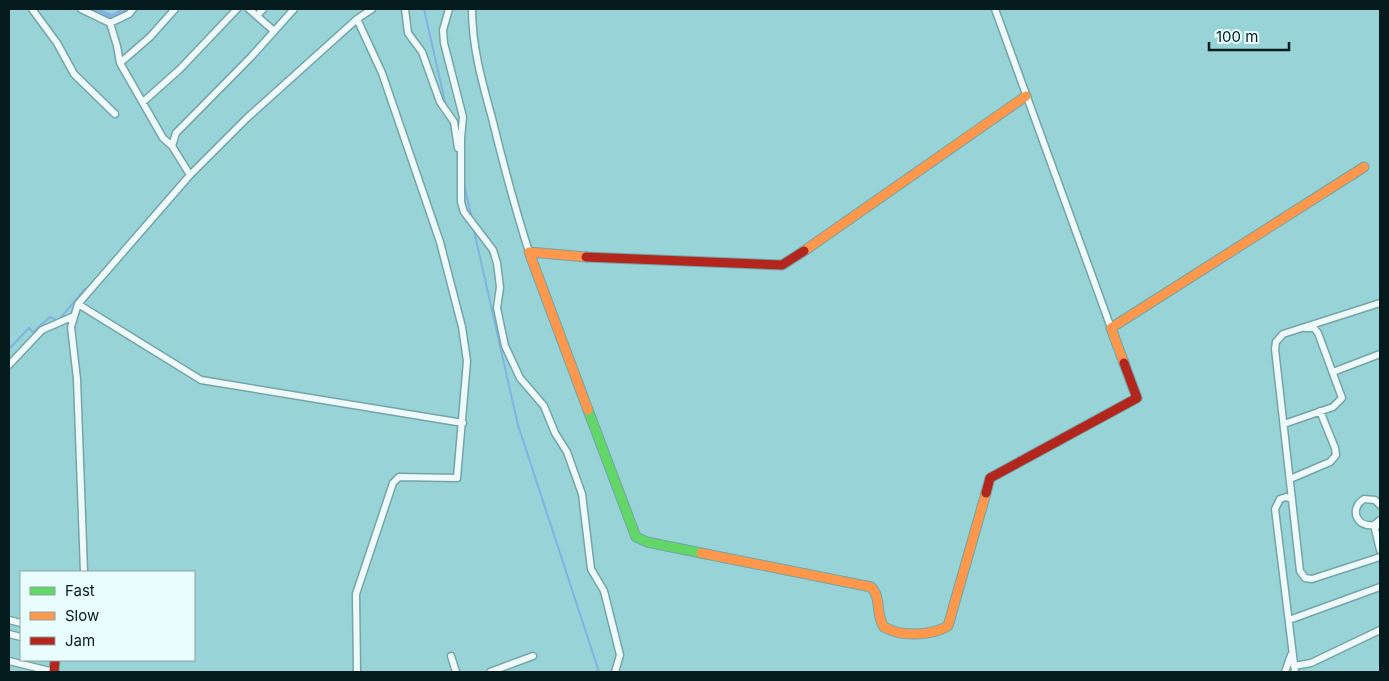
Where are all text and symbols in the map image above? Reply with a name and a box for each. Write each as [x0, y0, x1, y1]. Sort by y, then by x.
scale bar [1209, 20, 1289, 52]
text: 100 m [1216, 27, 1258, 46]
legend [20, 571, 195, 661]
text: Fast [65, 581, 95, 600]
text: Slow [65, 606, 99, 625]
text: Jam [65, 631, 95, 650]

